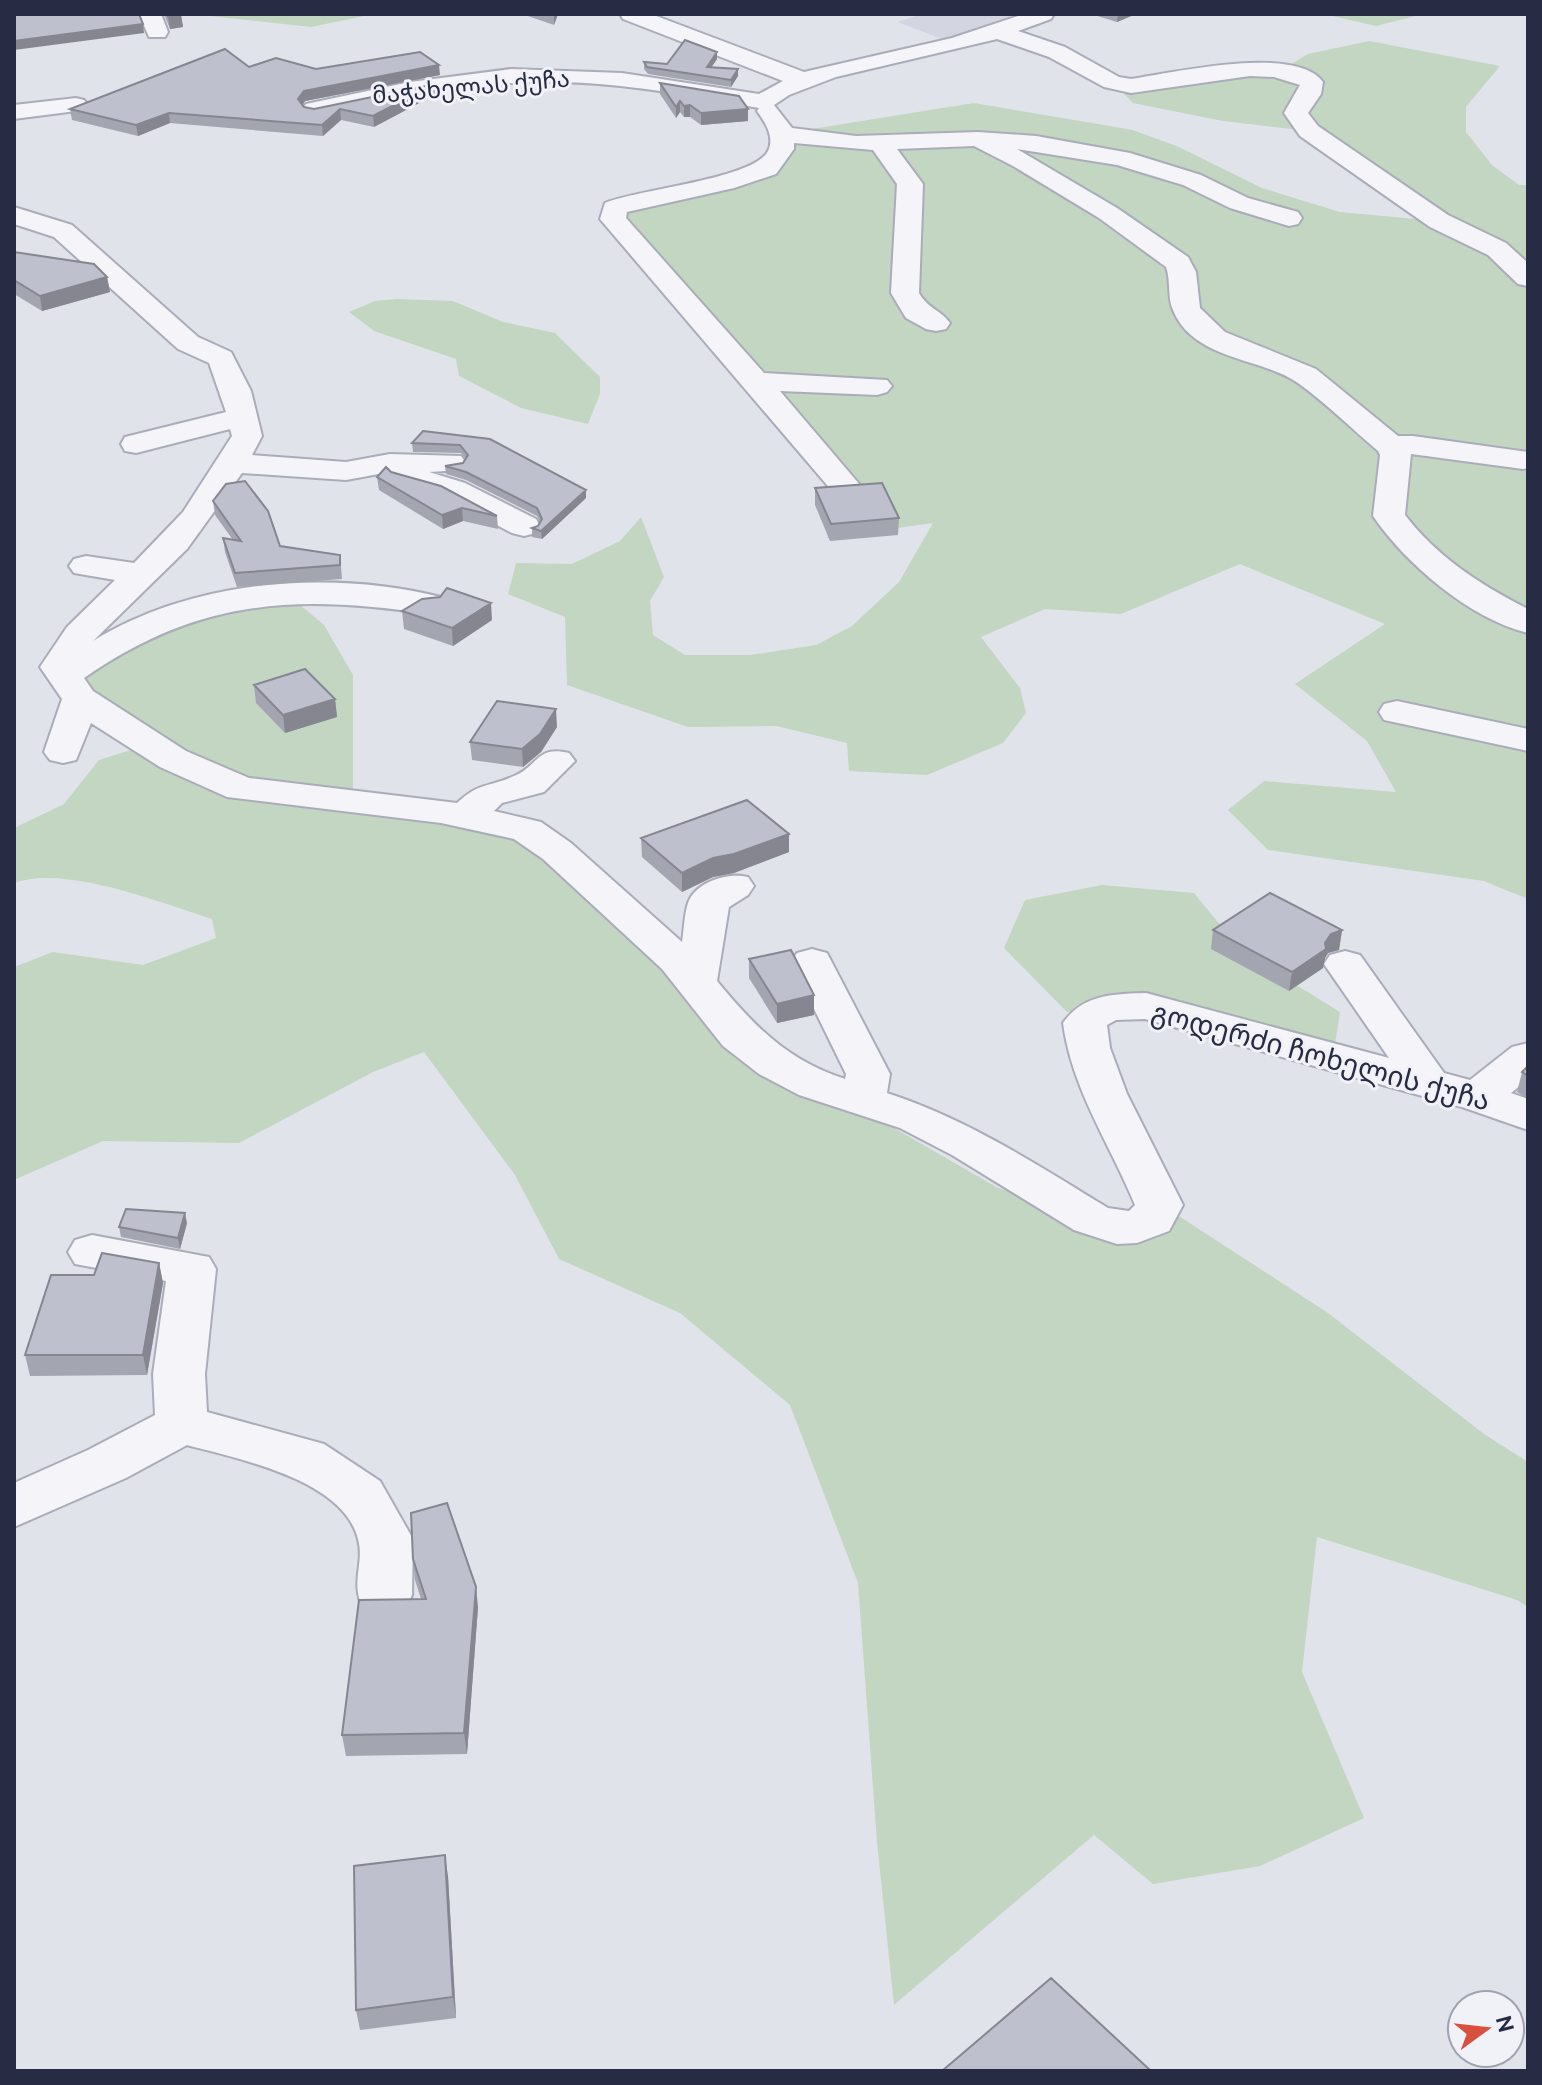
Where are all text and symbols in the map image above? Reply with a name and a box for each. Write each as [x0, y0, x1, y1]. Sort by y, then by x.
street label: მაჭახელას ქუჩა [371, 64, 571, 110]
street label: გოდერძი ჩოხელის ქუჩა [1148, 995, 1494, 1118]
north arrow [1446, 1989, 1526, 2069]
text: N [1492, 2013, 1520, 2035]

